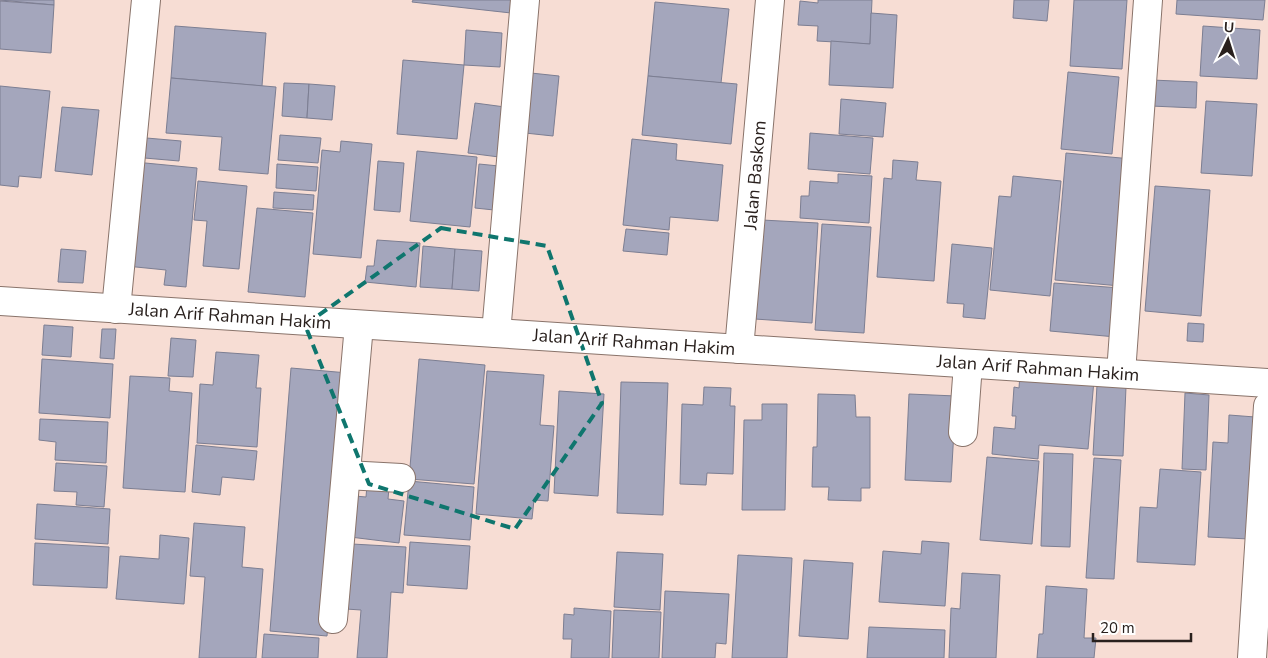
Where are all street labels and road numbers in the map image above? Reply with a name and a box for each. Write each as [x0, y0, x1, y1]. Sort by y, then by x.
street label: Jalan Baskom [738, 119, 772, 232]
street label: Jalan Arif Rahman Hakim [127, 297, 332, 335]
street label: Jalan Arif Rahman Hakim [531, 323, 736, 361]
street label: Jalan Arif Rahman Hakim [935, 349, 1140, 387]

